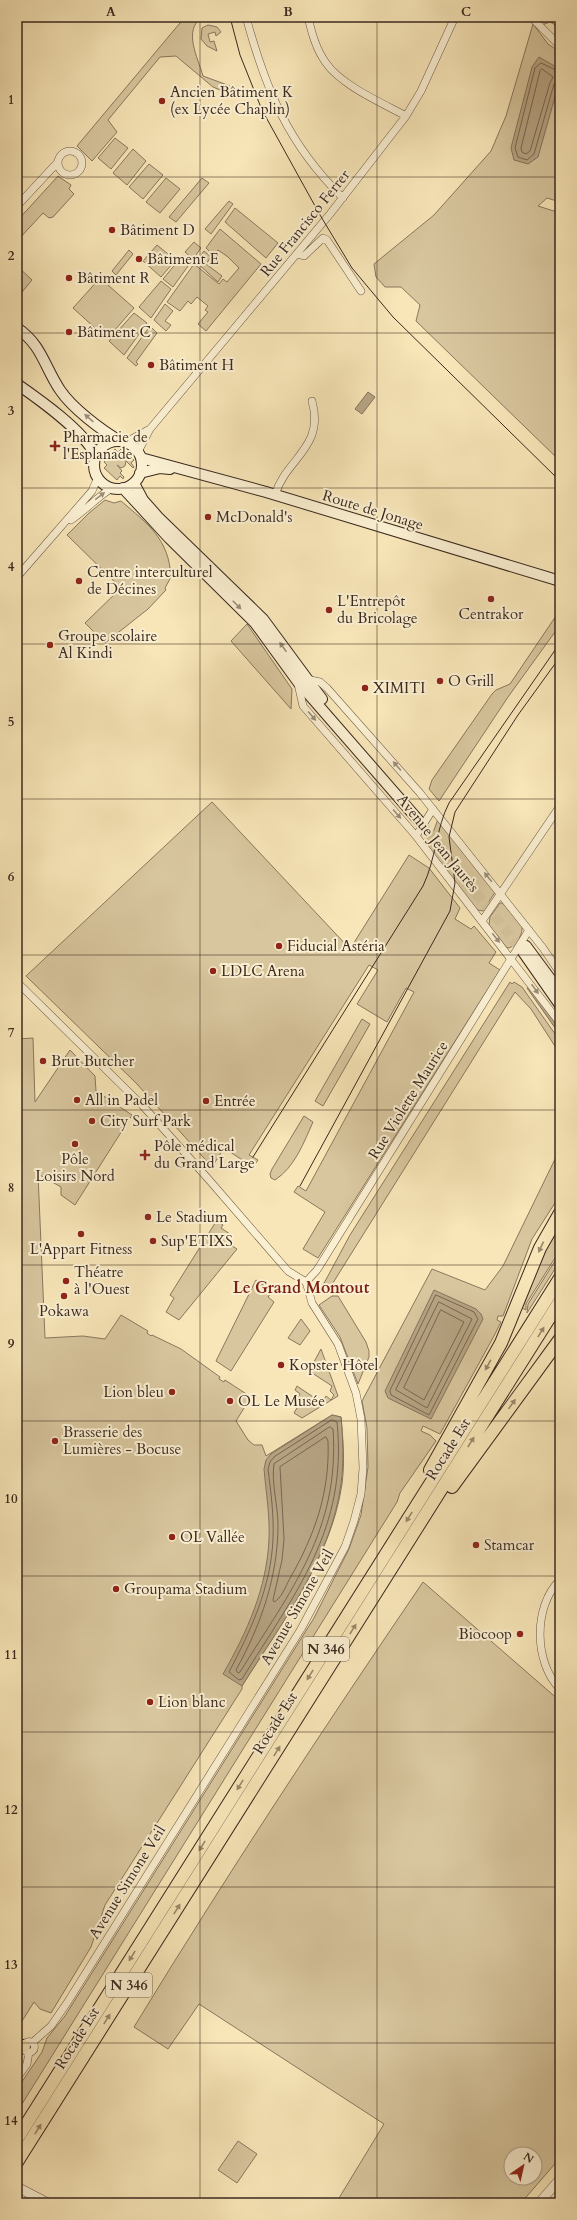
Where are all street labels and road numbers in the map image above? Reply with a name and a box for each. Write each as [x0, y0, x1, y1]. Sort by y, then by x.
street label: Rue Francisco Ferrer [256, 165, 355, 281]
street label: Route de Jonage [320, 485, 426, 535]
street label: Avenue Jean Jaurès [392, 790, 484, 896]
street label: Rue Violette Maurice [363, 1037, 453, 1163]
street label: Rocade Est [421, 1414, 475, 1484]
street label: Avenue Simone Veil [256, 1545, 338, 1668]
road number: N 346 [303, 1637, 349, 1661]
street label: Rocade Est [248, 1688, 302, 1758]
street label: Avenue Simone Veil [84, 1821, 170, 1943]
road number: N 346 [106, 1973, 152, 1997]
street label: Rocade Est [50, 2003, 104, 2073]

